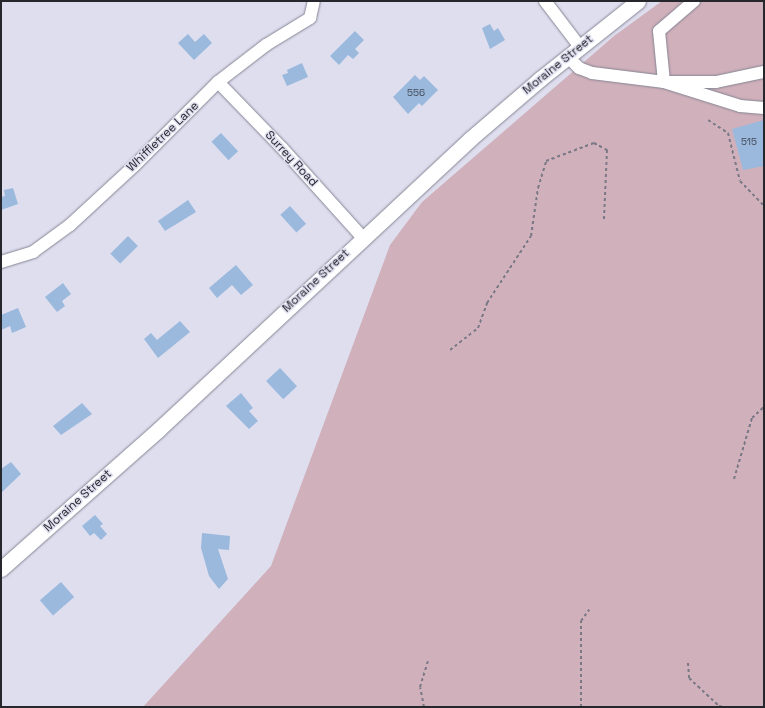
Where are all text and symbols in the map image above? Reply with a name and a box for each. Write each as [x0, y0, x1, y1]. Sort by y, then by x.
street label: Moraine Street [520, 32, 596, 98]
house number: 556 [407, 87, 425, 99]
street label: Whiffletree Lane [124, 99, 202, 175]
street label: Surrey Road [262, 128, 320, 190]
house number: 515 [741, 136, 757, 148]
street label: Moraine Street [280, 246, 352, 316]
street label: Moraine Street [41, 467, 115, 535]

